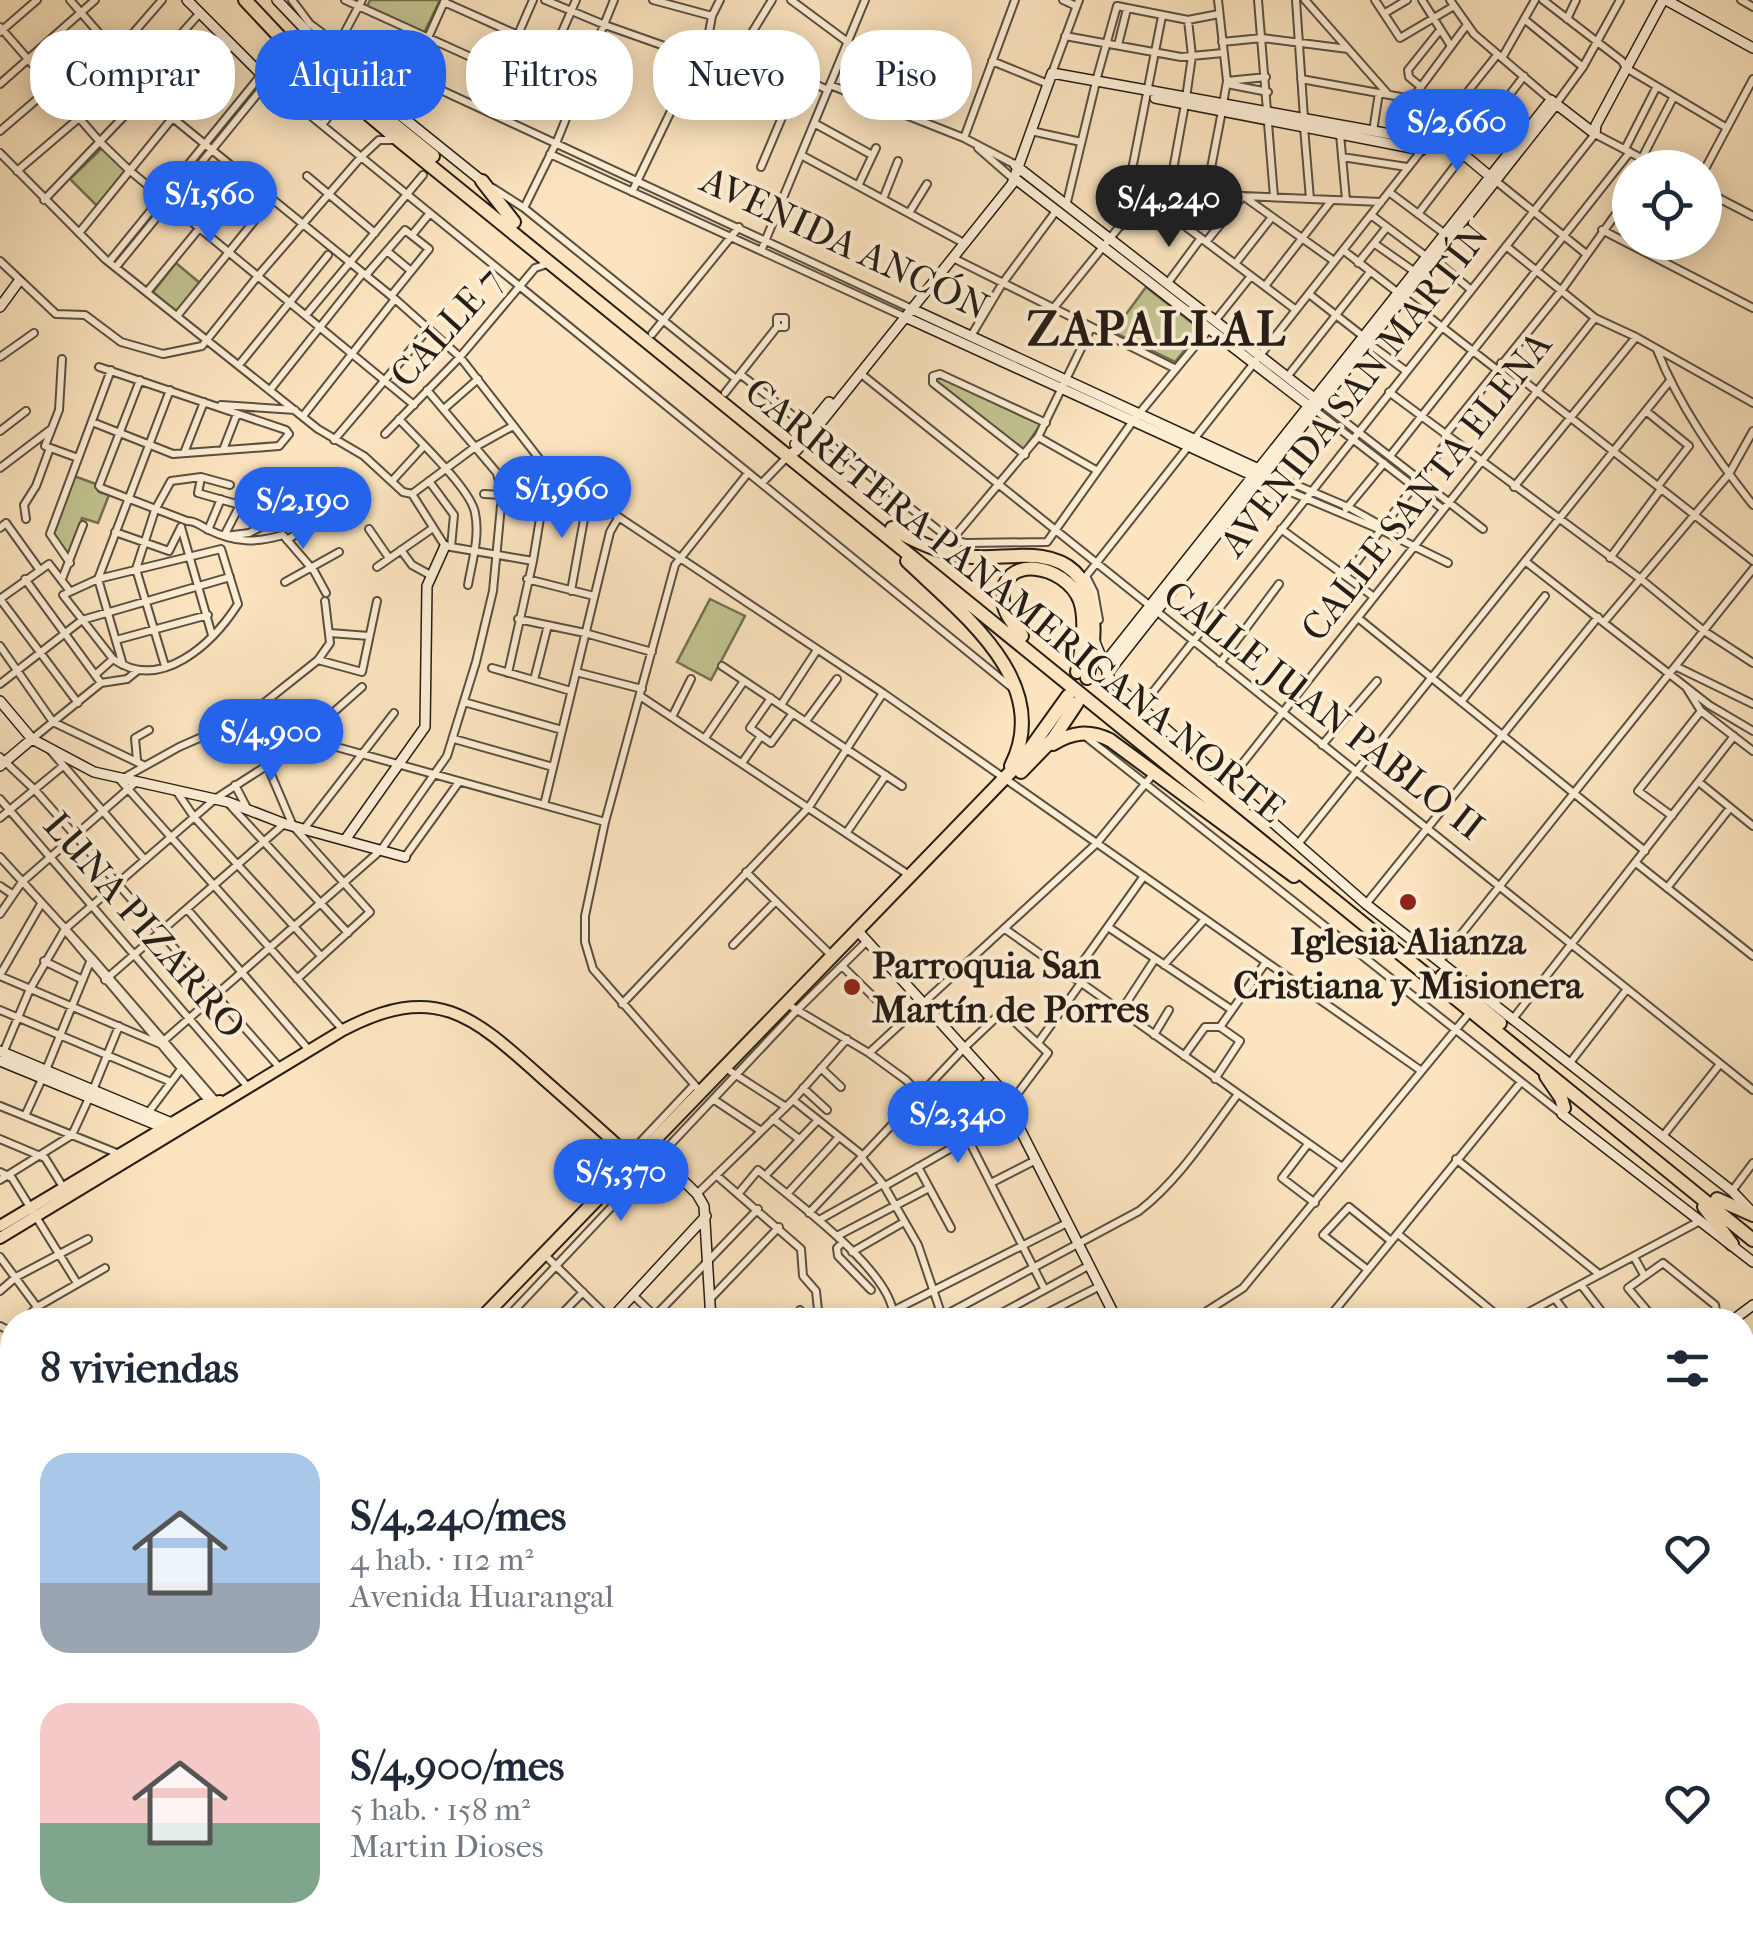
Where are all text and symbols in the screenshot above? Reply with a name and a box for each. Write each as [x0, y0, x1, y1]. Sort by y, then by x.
chip: Comprar [30, 30, 235, 120]
chip: Alquilar [255, 30, 446, 120]
chip: Filtros [466, 30, 633, 120]
chip: Nuevo [653, 30, 820, 120]
chip: Piso [840, 30, 972, 120]
pin: S/2,660 [1365, 89, 1549, 174]
text: S/2,660 [1407, 103, 1507, 140]
map controls [1612, 150, 1722, 260]
button: locate [1612, 150, 1722, 260]
street label: AVENIDA ANCÓN [692, 156, 996, 330]
pin: S/1,560 [118, 161, 302, 246]
pin: S/4,240 [1077, 165, 1261, 250]
text: S/1,560 [165, 175, 255, 212]
text: S/4,240 [1118, 179, 1220, 216]
street label: AVENIDA SAN MARTÍN [1209, 213, 1499, 567]
street label: CALLE 7 [381, 258, 512, 397]
district label: ZAPALLAL [1027, 301, 1287, 357]
street label: CALLE SANTA ELENA [1292, 323, 1561, 650]
street label: CARRETERA PANAMERICANA NORTE [736, 369, 1293, 832]
pin: S/1,960 [470, 456, 654, 541]
pin: S/2,190 [211, 467, 395, 552]
text: S/1,960 [515, 470, 609, 507]
text: S/2,190 [256, 481, 350, 518]
street label: CALLE JUAN PABLO II [1155, 571, 1493, 849]
pin: S/4,900 [179, 699, 363, 784]
text: S/4,900 [220, 713, 322, 750]
street label: LUNA PIZARRO [34, 803, 255, 1048]
marker: Iglesia Alianza Cristiana y Misionera [1397, 891, 1419, 913]
place label: Iglesia Alianza Cristiana y Misionera [1233, 919, 1584, 1008]
place label: Parroquia San Martín de Porres [872, 943, 1149, 1032]
marker: Parroquia San Martín de Porres [841, 976, 863, 998]
pin: S/2,340 [866, 1081, 1050, 1166]
text: S/2,340 [910, 1095, 1006, 1132]
pin: S/5,370 [529, 1139, 713, 1224]
text: S/5,370 [576, 1153, 666, 1190]
icon: filters [1660, 1341, 1715, 1396]
text: 8 viviendas [40, 1344, 239, 1393]
text: S/4,240/mes [350, 1492, 566, 1541]
icon: home [120, 1493, 240, 1613]
icon: heart [1660, 1526, 1715, 1581]
text: 4 hab. · 112 m² [350, 1541, 533, 1578]
text: Avenida Huarangal [350, 1578, 614, 1615]
text: S/4,900/mes [350, 1742, 564, 1791]
icon: home [120, 1743, 240, 1863]
icon: heart [1660, 1776, 1715, 1831]
text: 5 hab. · 158 m² [350, 1791, 530, 1828]
text: Martin Dioses [350, 1828, 543, 1865]

